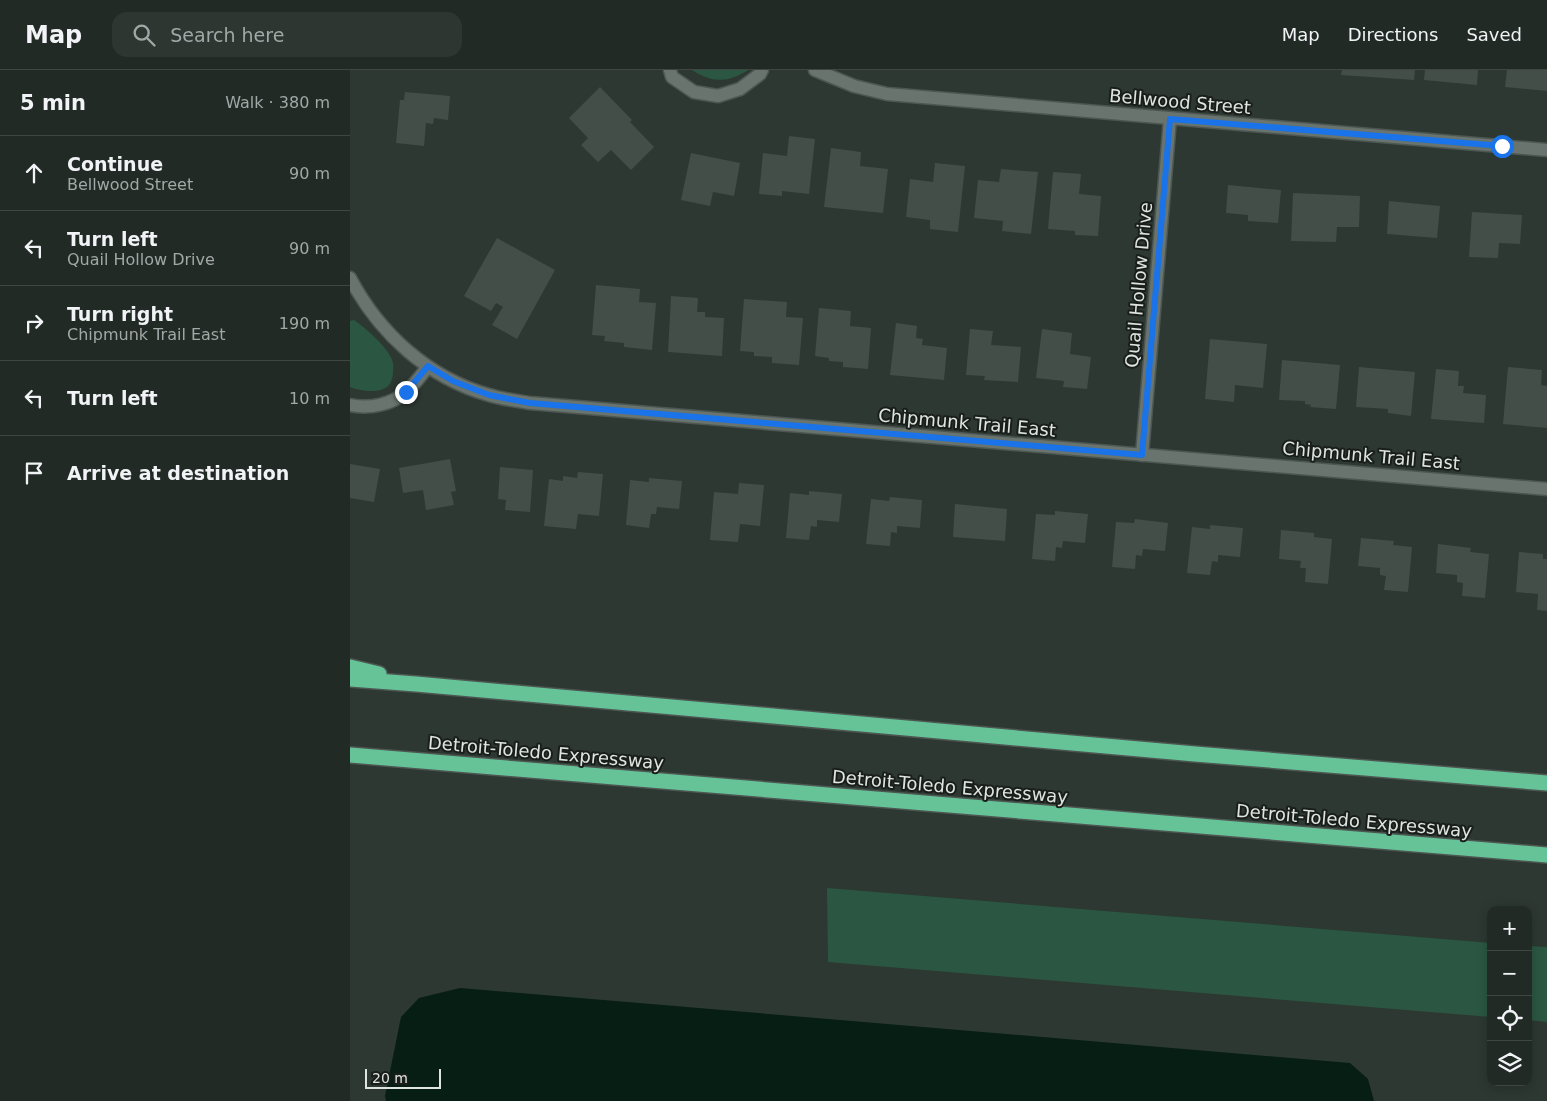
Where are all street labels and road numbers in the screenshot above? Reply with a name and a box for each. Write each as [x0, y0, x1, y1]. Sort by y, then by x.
street label: Bellwood Street [1108, 85, 1252, 118]
street label: Quail Hollow Drive [1121, 201, 1156, 369]
street label: Chipmunk Trail East [877, 404, 1057, 441]
street label: Chipmunk Trail East [1281, 437, 1461, 474]
street label: Detroit-Toledo Expressway [427, 732, 665, 773]
street label: Detroit-Toledo Expressway [831, 766, 1069, 807]
street label: Detroit-Toledo Expressway [1235, 800, 1473, 841]

